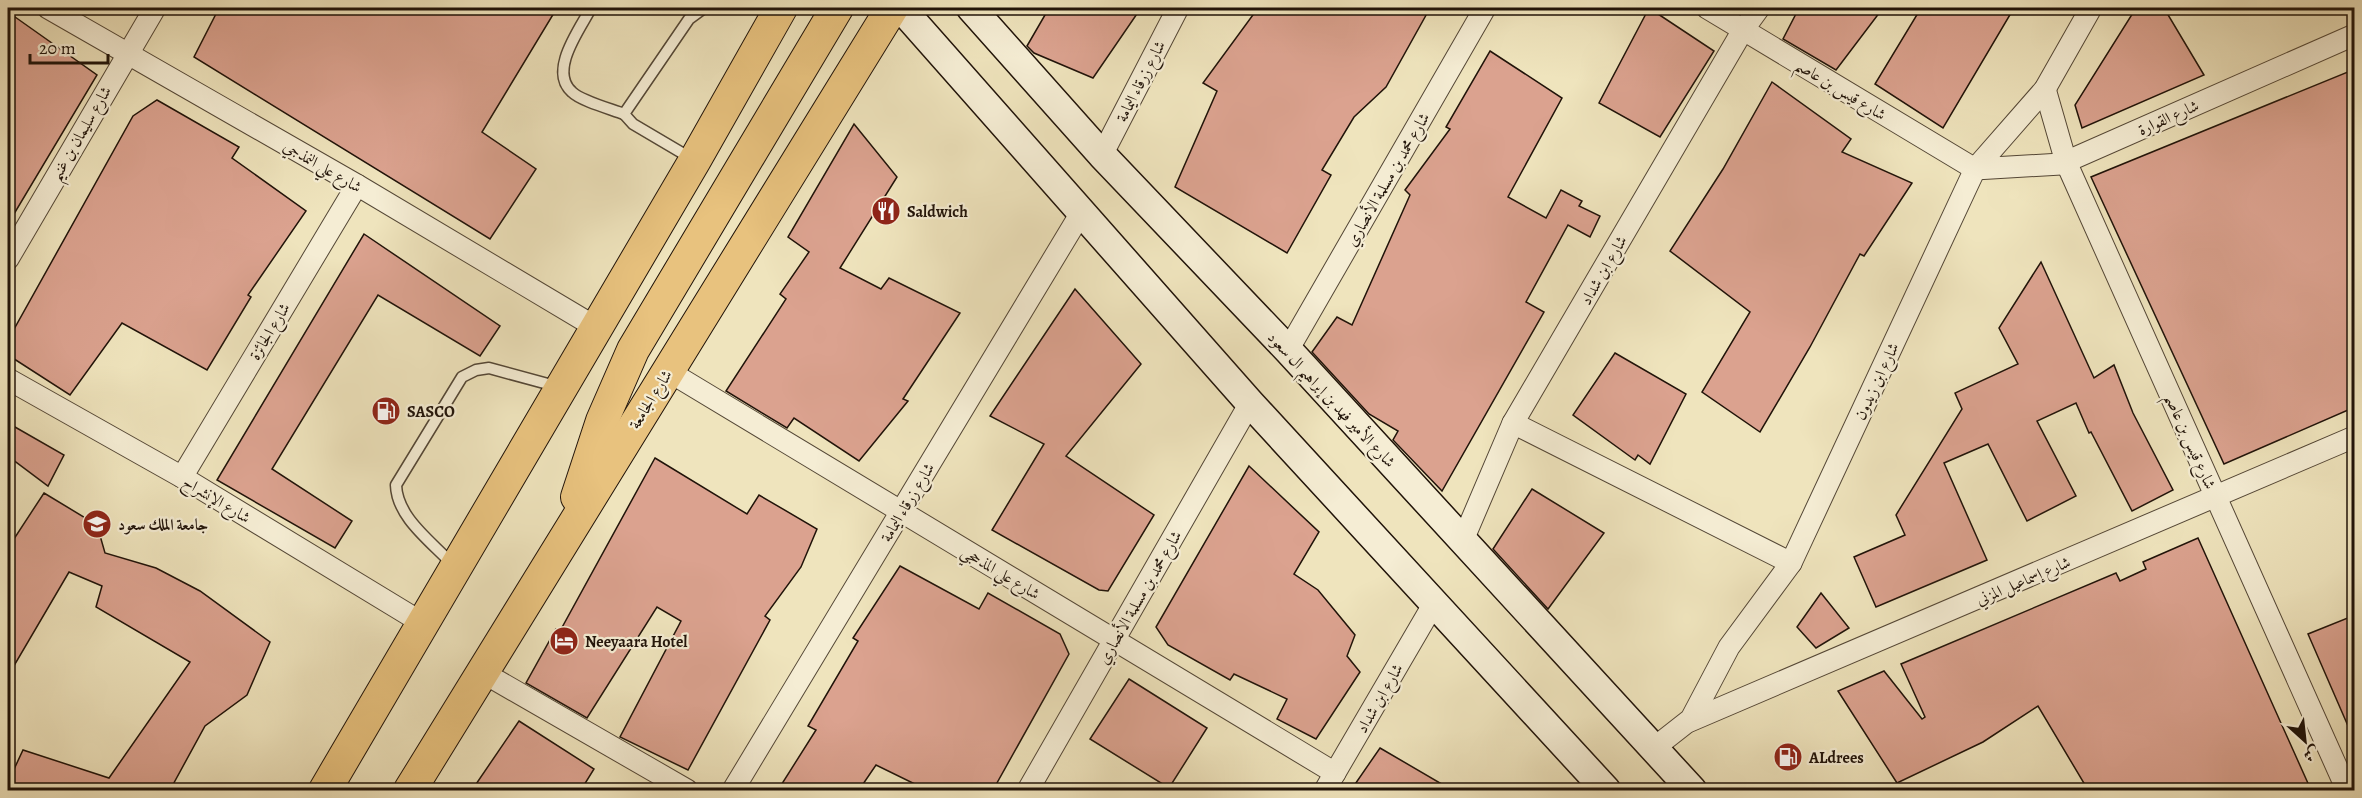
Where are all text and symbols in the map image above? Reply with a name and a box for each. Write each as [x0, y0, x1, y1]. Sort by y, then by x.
scale bar [30, 27, 108, 65]
text: 20 m [39, 36, 76, 60]
street label: شارع زرقاء اليمامة [1111, 37, 1173, 127]
street label: شارع قيس بن عاصم [1788, 54, 1890, 130]
street label: شارع سليمان بن غنيم [45, 82, 121, 187]
street label: شارع القوارة [2134, 95, 2203, 143]
street label: شارع محمد بن مسلمة الأنصاري [1340, 108, 1437, 251]
street label: شارع علي النمذجي [277, 135, 366, 202]
restaurant icon: Saldwich [870, 195, 902, 227]
place label: Saldwich [907, 201, 968, 223]
street label: شارع ابن شداد [1575, 232, 1634, 310]
street label: شارع الجائزة [244, 299, 297, 365]
street label: شارع الأمير فهد بن إبراهيم ال سعود [1259, 326, 1401, 476]
street label: شارع ابن زيدون [1849, 339, 1906, 425]
street label: شارع الجامعة [624, 366, 679, 435]
street label: شارع قيس بن عاصم [2155, 390, 2221, 495]
fuel station icon: SASCO [370, 395, 402, 427]
place label: SASCO [407, 401, 455, 423]
street label: شارع زرقاء اليمامة [876, 459, 942, 547]
street label: شارع الإنشراح [177, 471, 255, 531]
school or university icon: جامعة الملك سعود [81, 508, 113, 540]
place label: جامعة الملك سعود [118, 514, 208, 536]
street label: شارع محمد بن مسلمة الأنصاري [1092, 526, 1189, 669]
street label: شارع علي المذحجي [955, 541, 1044, 608]
street label: شارع إسماعيل المزني [1973, 551, 2075, 613]
hotel icon: Neeyaara Hotel [548, 625, 580, 657]
place label: Neeyaara Hotel [585, 631, 688, 653]
street label: شارع ابن شداد [1351, 660, 1410, 738]
north arrow [2275, 711, 2335, 771]
text: ش [2299, 740, 2323, 767]
fuel station icon: ALdrees [1772, 741, 1804, 773]
place label: ALdrees [1808, 747, 1864, 769]

